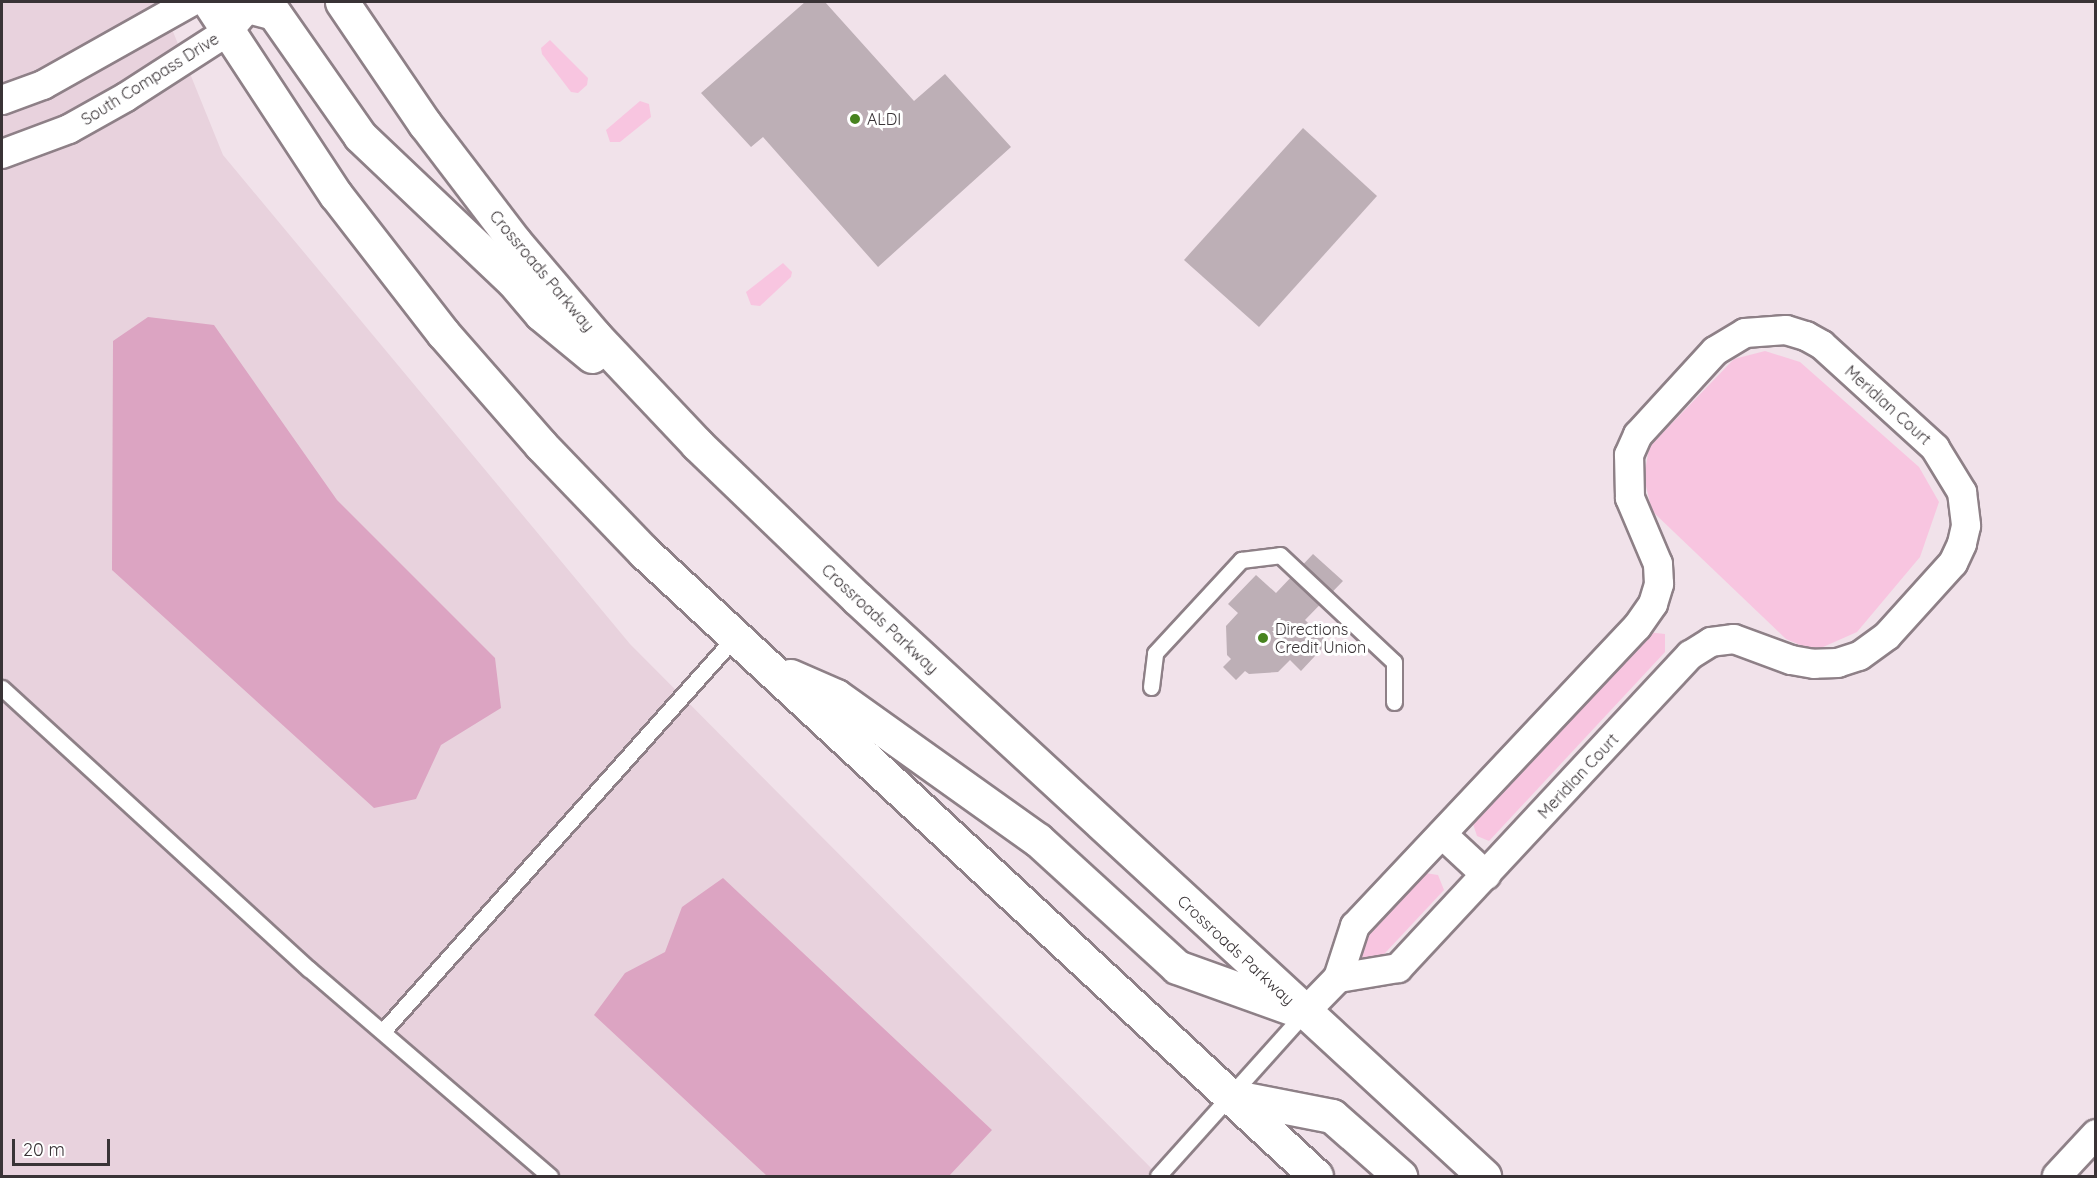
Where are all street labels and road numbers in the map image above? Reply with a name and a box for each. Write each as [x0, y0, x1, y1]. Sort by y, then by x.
street label: South Compass Drive [78, 29, 222, 129]
street label: Crossroads Parkway [486, 206, 598, 336]
street label: Meridian Court [1841, 361, 1935, 449]
street label: Crossroads Parkway [818, 560, 942, 678]
street label: Meridian Court [1534, 730, 1622, 822]
street label: Crossroads Parkway [1174, 891, 1298, 1009]

